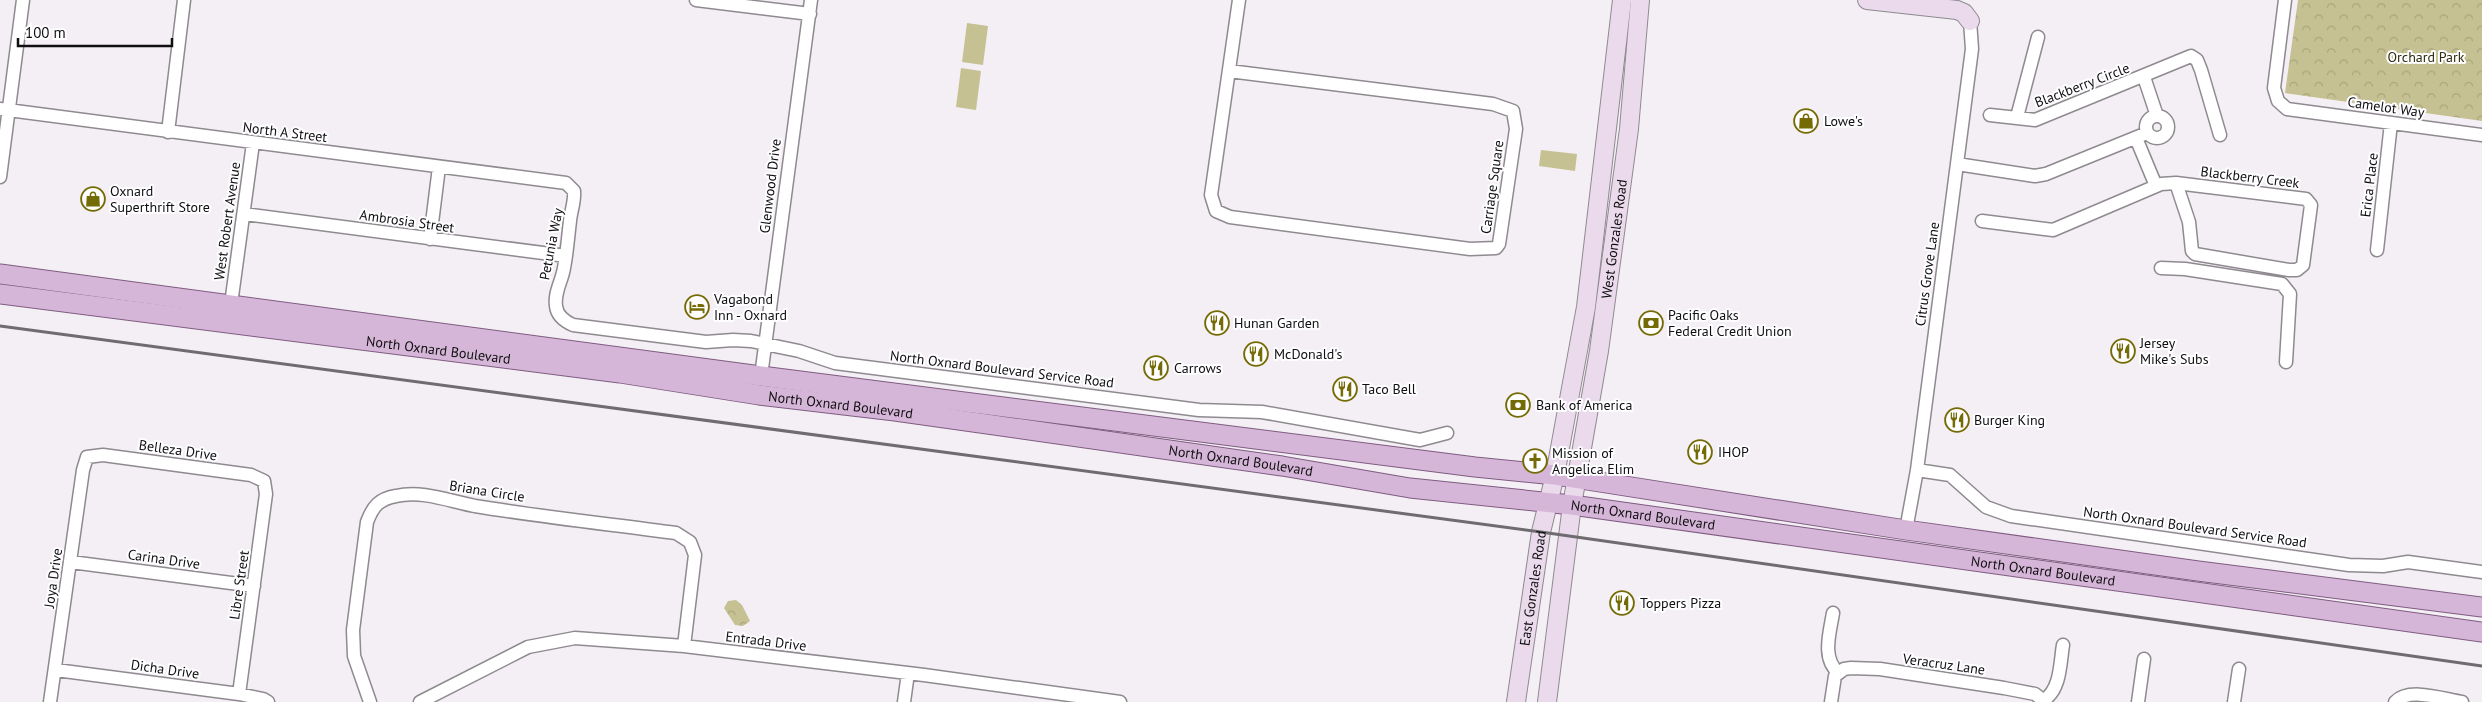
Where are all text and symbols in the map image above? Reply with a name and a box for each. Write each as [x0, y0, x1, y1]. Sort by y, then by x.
scale bar [18, 15, 171, 47]
text: 100 m [25, 23, 66, 42]
park label: Orchard Park [2387, 48, 2465, 66]
street label: Blackberry Circle [2032, 59, 2132, 111]
street label: Camelot Way [2346, 93, 2426, 121]
shop icon: Lowe's [1793, 108, 1819, 134]
place label: Lowe's [1824, 112, 1863, 130]
street label: North A Street [242, 118, 328, 146]
street label: Glenwood Drive [755, 138, 785, 234]
street label: Carriage Square [1477, 139, 1507, 235]
street label: Erica Place [2356, 152, 2382, 218]
street label: West Robert Avenue [210, 161, 244, 281]
street label: Blackberry Creek [2200, 162, 2301, 192]
street label: West Gonzales Road [1597, 178, 1631, 300]
place label: Oxnard Superthrift Store [110, 182, 210, 216]
shop icon: Oxnard Superthrift Store [80, 186, 106, 212]
street label: Ambrosia Street [358, 205, 456, 237]
street label: Petunia Way [535, 206, 567, 282]
street label: Citrus Grove Lane [1911, 221, 1943, 327]
place label: Vagabond Inn - Oxnard [713, 290, 787, 324]
hotel icon: Vagabond Inn - Oxnard [684, 294, 710, 320]
place label: Pacific Oaks Federal Credit Union [1668, 306, 1792, 340]
restaurant icon: Hunan Garden [1204, 310, 1230, 336]
bank icon: Pacific Oaks Federal Credit Union [1638, 310, 1664, 336]
place label: Hunan Garden [1234, 314, 1320, 332]
street label: North Oxnard Boulevard [365, 332, 512, 368]
place label: Jersey Mike's Subs [2139, 334, 2209, 368]
restaurant icon: Jersey Mike's Subs [2110, 338, 2136, 364]
restaurant icon: McDonald's [1243, 341, 1269, 367]
place label: McDonald's [1274, 345, 1342, 363]
street label: North Oxnard Boulevard Service Road [889, 346, 1115, 392]
restaurant icon: Carrows [1143, 355, 1169, 381]
place label: Carrows [1174, 359, 1222, 377]
restaurant icon: Taco Bell [1332, 376, 1358, 402]
place label: Taco Bell [1362, 380, 1416, 398]
street label: North Oxnard Boulevard [767, 387, 914, 422]
bank icon: Bank of America [1505, 392, 1531, 418]
place label: Bank of America [1536, 396, 1632, 414]
restaurant icon: Burger King [1944, 407, 1970, 433]
place label: Burger King [1974, 411, 2045, 429]
street label: Belleza Drive [138, 436, 218, 464]
restaurant icon: IHOP [1687, 439, 1713, 465]
street label: North Oxnard Boulevard [1168, 441, 1314, 480]
place label: IHOP [1718, 443, 1749, 461]
place label: Mission of Angelica Elim [1552, 444, 1634, 478]
church icon: Mission of Angelica Elim [1522, 448, 1548, 474]
street label: Briana Circle [448, 476, 526, 506]
street label: North Oxnard Boulevard [1570, 496, 1716, 534]
street label: North Oxnard Boulevard Service Road [2082, 502, 2308, 552]
street label: East Gonzales Road [1515, 529, 1550, 647]
street label: Carina Drive [127, 545, 201, 573]
street label: Joya Drive [40, 547, 66, 610]
street label: Libre Street [225, 549, 253, 621]
street label: North Oxnard Boulevard [1970, 552, 2116, 590]
restaurant icon: Toppers Pizza [1609, 590, 1635, 616]
place label: Toppers Pizza [1640, 594, 1721, 612]
street label: Entrada Drive [725, 627, 807, 655]
street label: Veracruz Lane [1901, 649, 1986, 679]
street label: Dicha Drive [130, 655, 200, 683]

